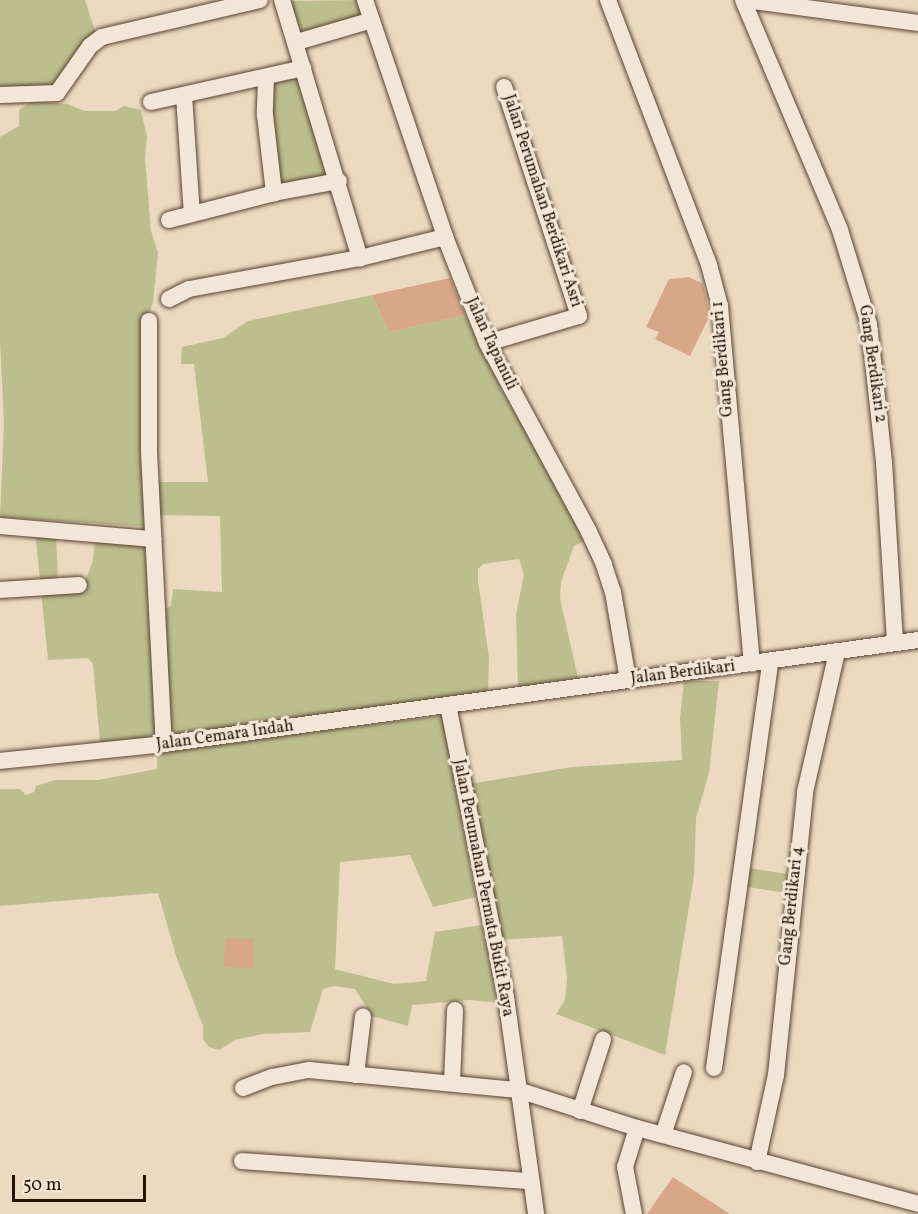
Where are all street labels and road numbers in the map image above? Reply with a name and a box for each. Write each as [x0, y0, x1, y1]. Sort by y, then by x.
street label: Jalan Perumahan Berdikari Asri [498, 92, 586, 310]
street label: Jalan Tapanuli [461, 294, 521, 394]
street label: Gang Berdikari 1 [708, 300, 738, 418]
street label: Gang Berdikari 2 [854, 304, 890, 424]
street label: Jalan Berdikari [630, 657, 736, 689]
street label: Jalan Cemara Indah [155, 717, 295, 755]
street label: Jalan Perumahan Permata Bukit Raya [449, 758, 517, 1018]
street label: Gang Berdikari 4 [776, 846, 808, 966]

